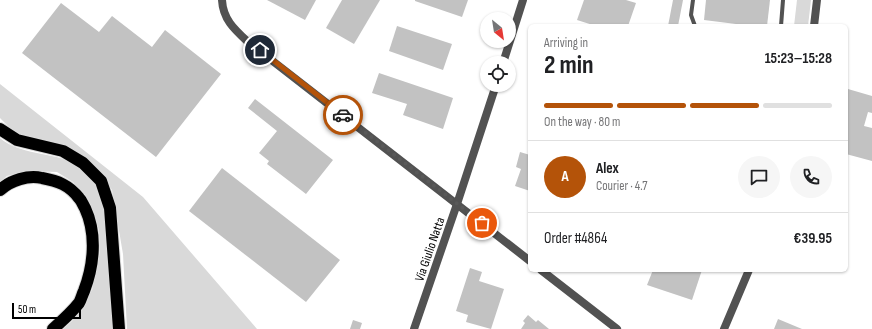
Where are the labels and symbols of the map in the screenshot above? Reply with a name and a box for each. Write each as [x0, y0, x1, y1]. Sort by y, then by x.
north arrow [480, 12, 516, 48]
pin [243, 33, 277, 67]
courier [323, 95, 363, 135]
pin [465, 206, 499, 240]
street label: Via Giulio Natta [412, 215, 448, 284]
scale bar [12, 301, 81, 320]

